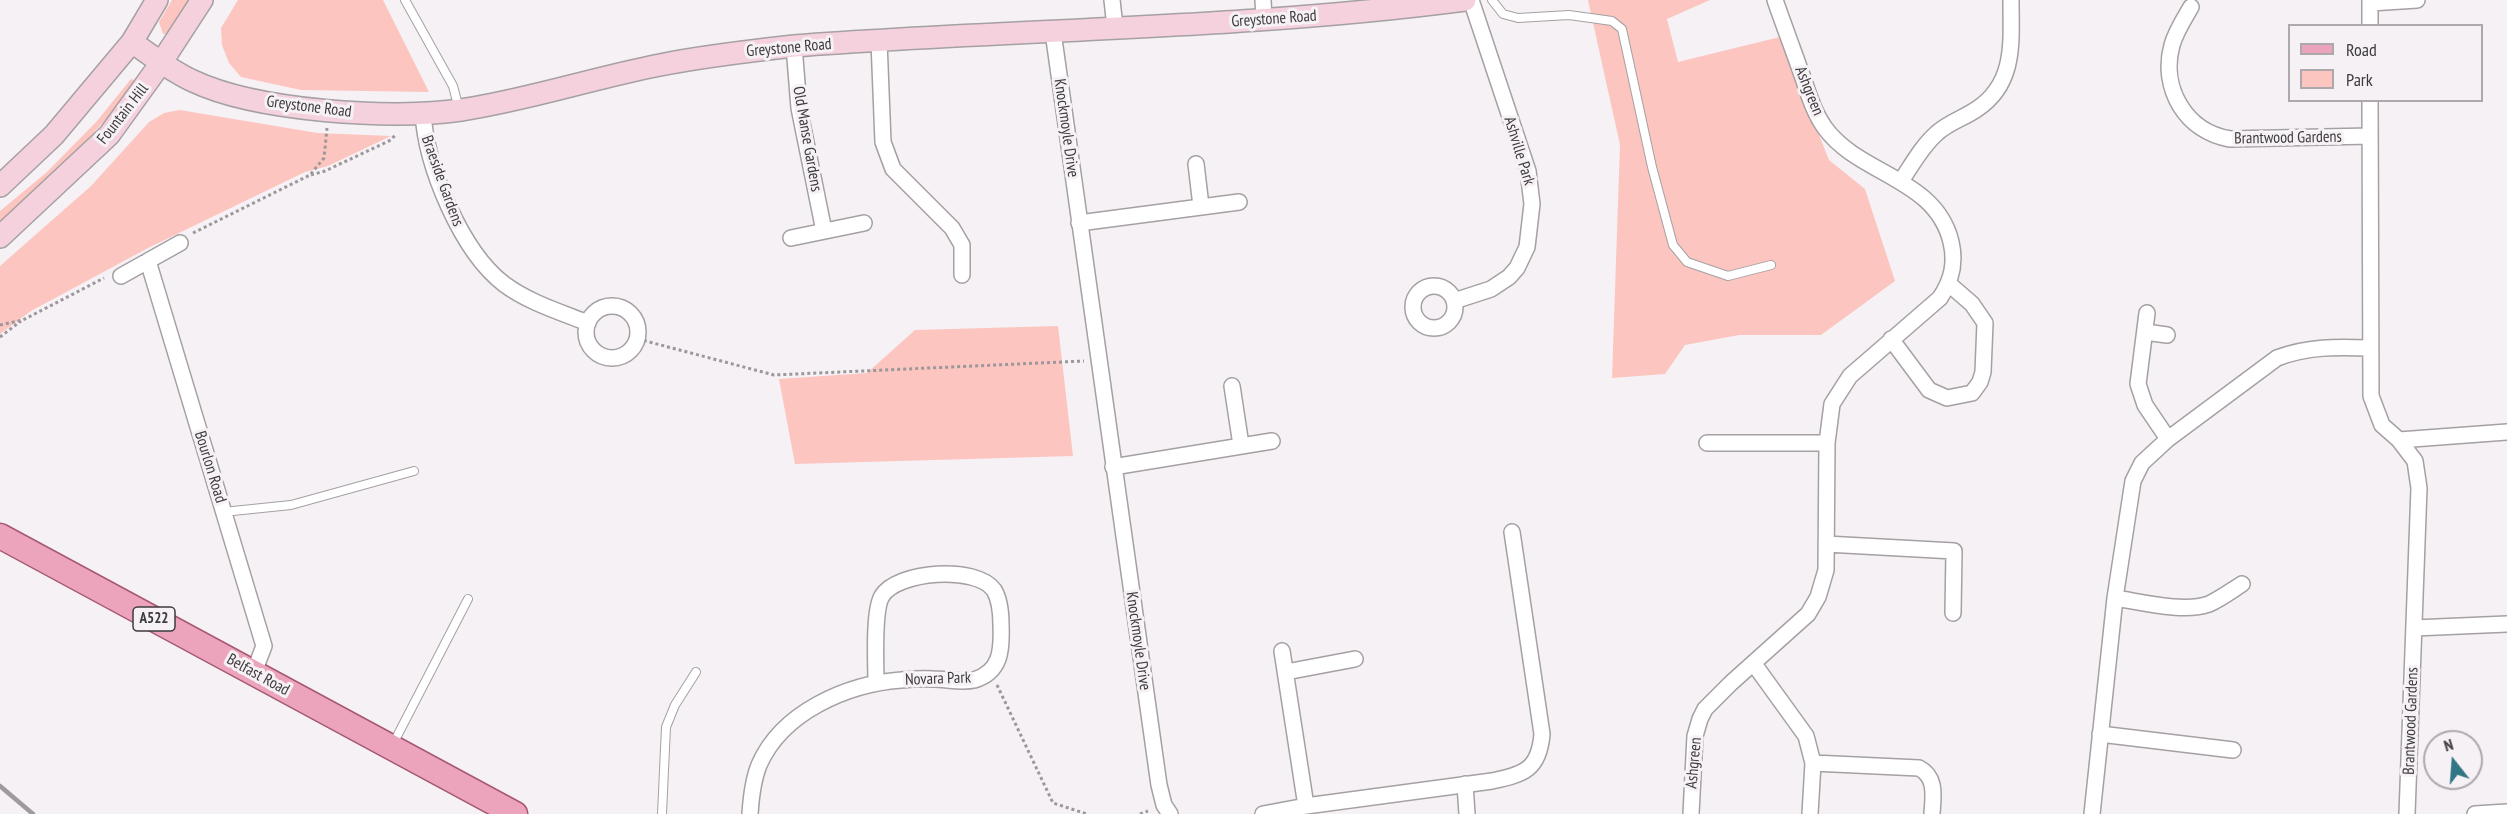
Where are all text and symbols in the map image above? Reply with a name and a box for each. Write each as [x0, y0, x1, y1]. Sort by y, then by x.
street label: Greystone Road [1231, 6, 1317, 32]
legend [2288, 24, 2483, 102]
street label: Greystone Road [746, 35, 832, 61]
text: Road [2346, 38, 2377, 61]
street label: Ashgreen [1790, 64, 1828, 118]
text: Park [2346, 68, 2373, 91]
street label: Knockmoyle Drive [1050, 77, 1082, 179]
street label: Fountain Hill [93, 80, 153, 148]
street label: Old Manse Gardens [788, 85, 826, 193]
street label: Greystone Road [265, 92, 353, 122]
street label: Ashville Park [1499, 114, 1539, 188]
street label: Brantwood Gardens [2234, 127, 2342, 149]
street label: Braeside Gardens [417, 133, 467, 229]
street label: Bourlon Road [190, 429, 230, 505]
street label: Knockmoyle Drive [1122, 590, 1154, 692]
road number: A522 [133, 607, 175, 631]
street label: Belfast Road [223, 650, 293, 700]
street label: Brantwood Gardens [2400, 667, 2422, 775]
street label: Novara Park [905, 668, 971, 690]
north arrow [2423, 730, 2483, 790]
text: N [2441, 734, 2455, 756]
street label: Ashgreen [1682, 737, 1706, 789]

